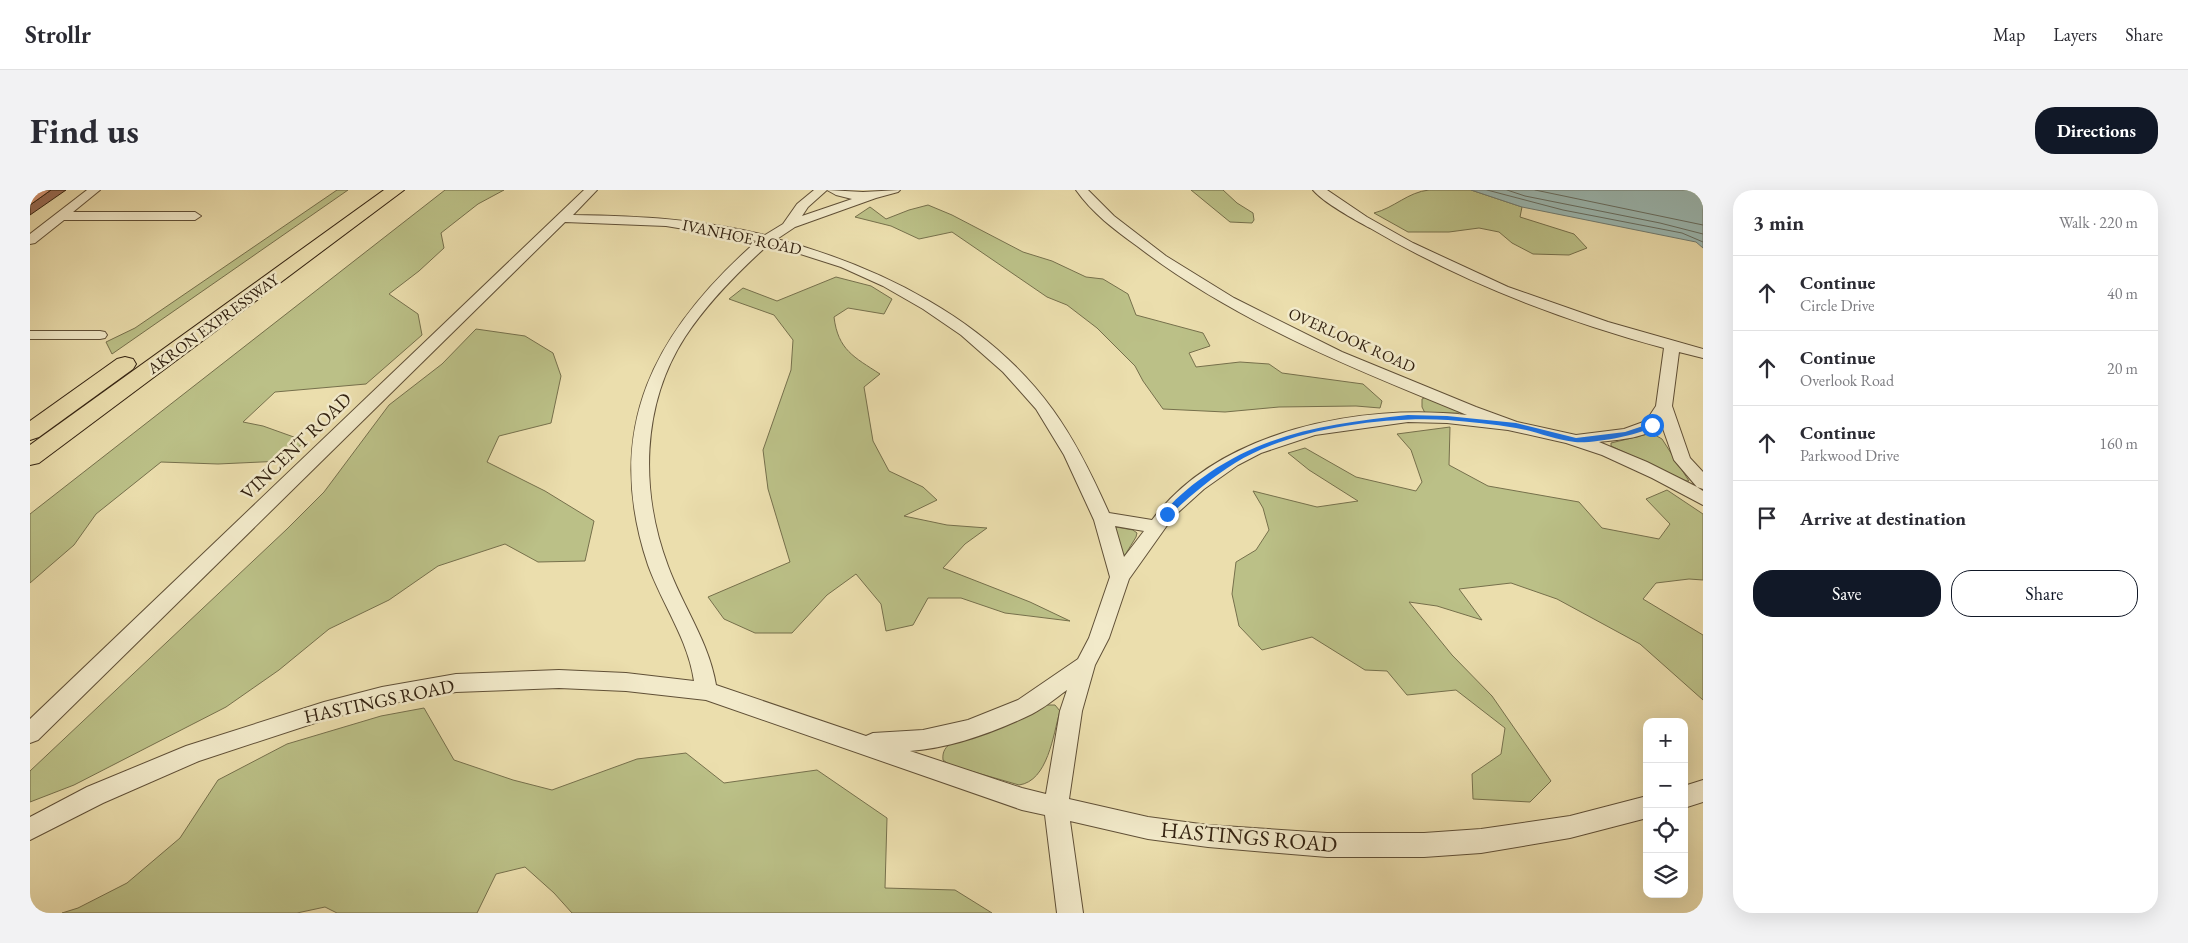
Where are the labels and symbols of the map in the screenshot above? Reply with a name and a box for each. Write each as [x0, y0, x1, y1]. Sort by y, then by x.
street label: IVANHOE ROAD [680, 214, 804, 260]
street label: AKRON EXPRESSWAY [142, 269, 284, 379]
street label: OVERLOOK ROAD [1285, 303, 1419, 377]
street label: VINCENT ROAD [235, 387, 357, 505]
route start [1641, 414, 1664, 437]
route end [1156, 503, 1179, 526]
street label: HASTINGS ROAD [302, 673, 456, 729]
street label: HASTINGS ROAD [1159, 815, 1339, 859]

